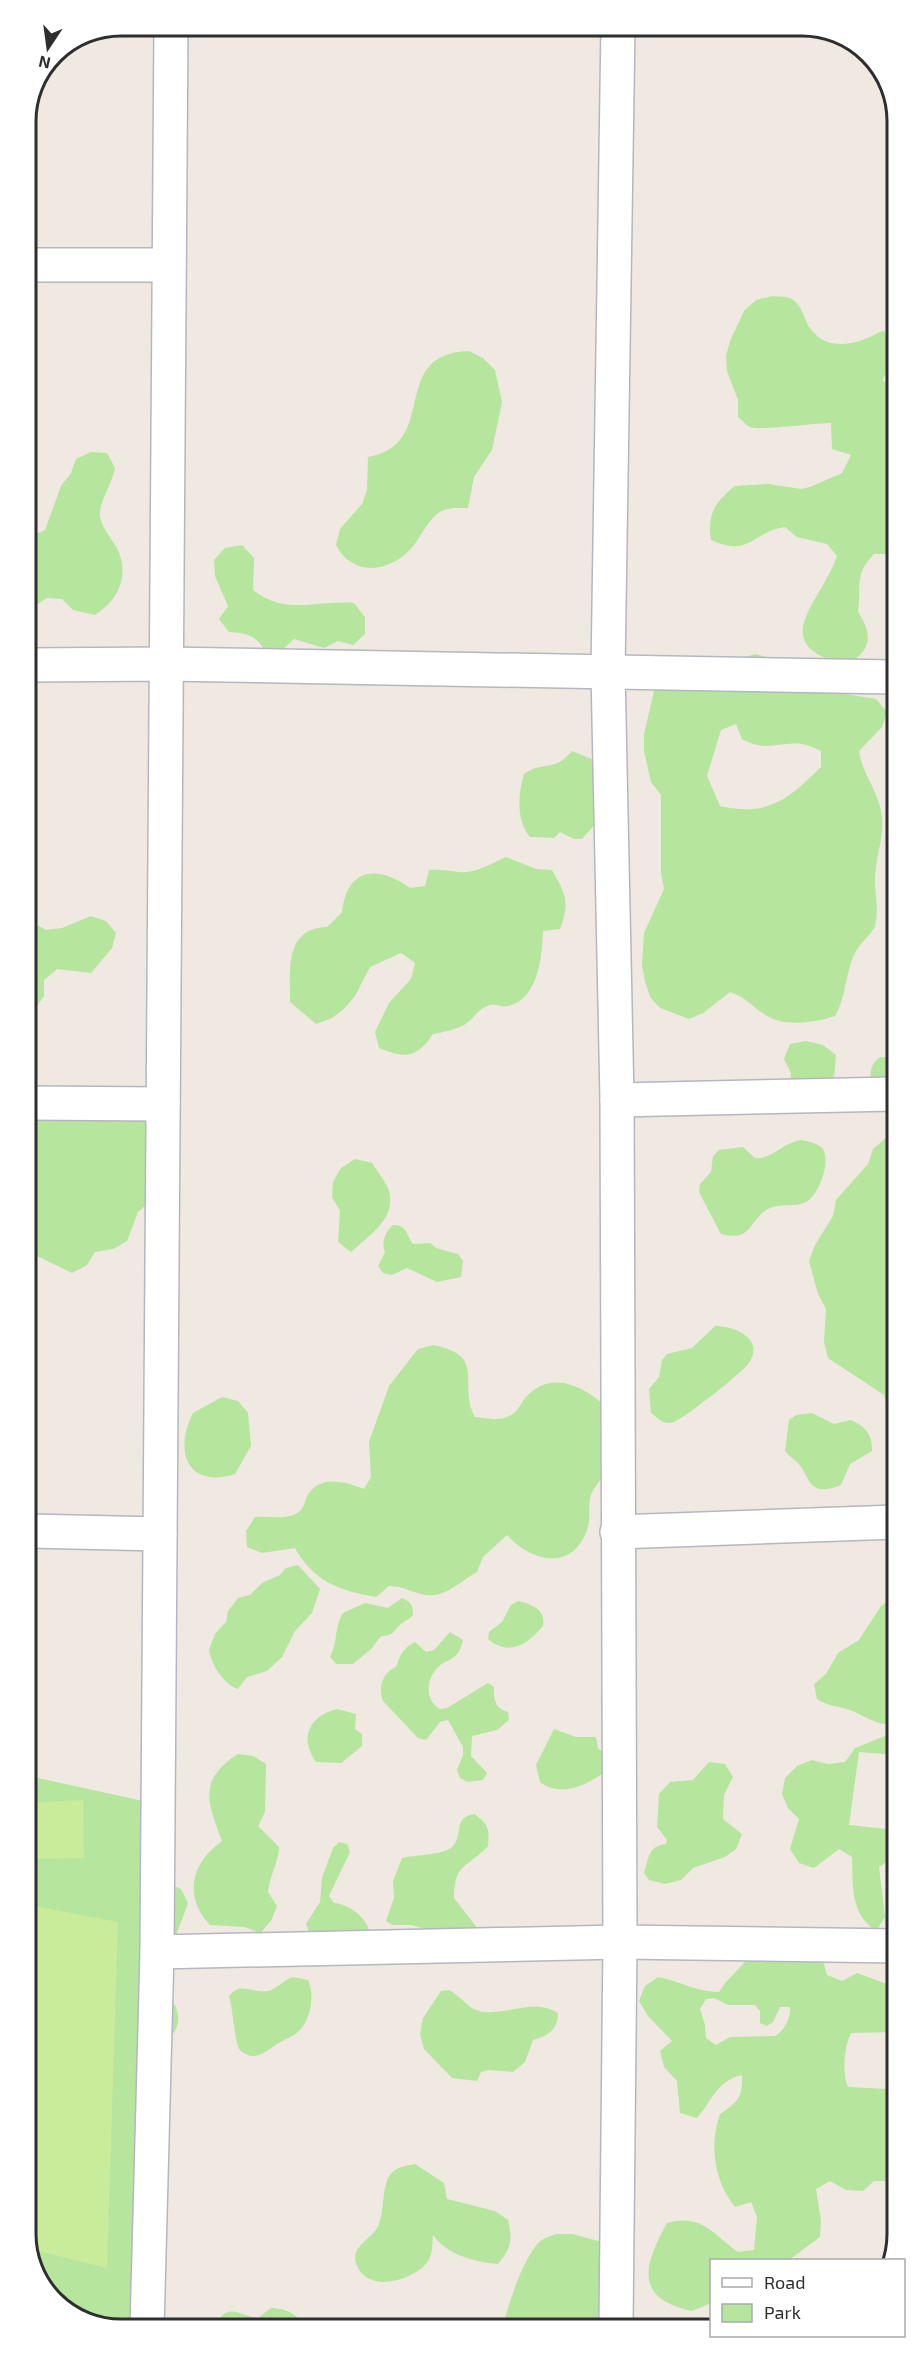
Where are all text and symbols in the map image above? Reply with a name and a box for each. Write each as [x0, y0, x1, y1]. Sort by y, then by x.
north arrow [18, 18, 78, 78]
text: N [37, 53, 52, 74]
legend [710, 2259, 905, 2337]
text: Road [764, 2271, 805, 2293]
text: Park [764, 2301, 801, 2323]

